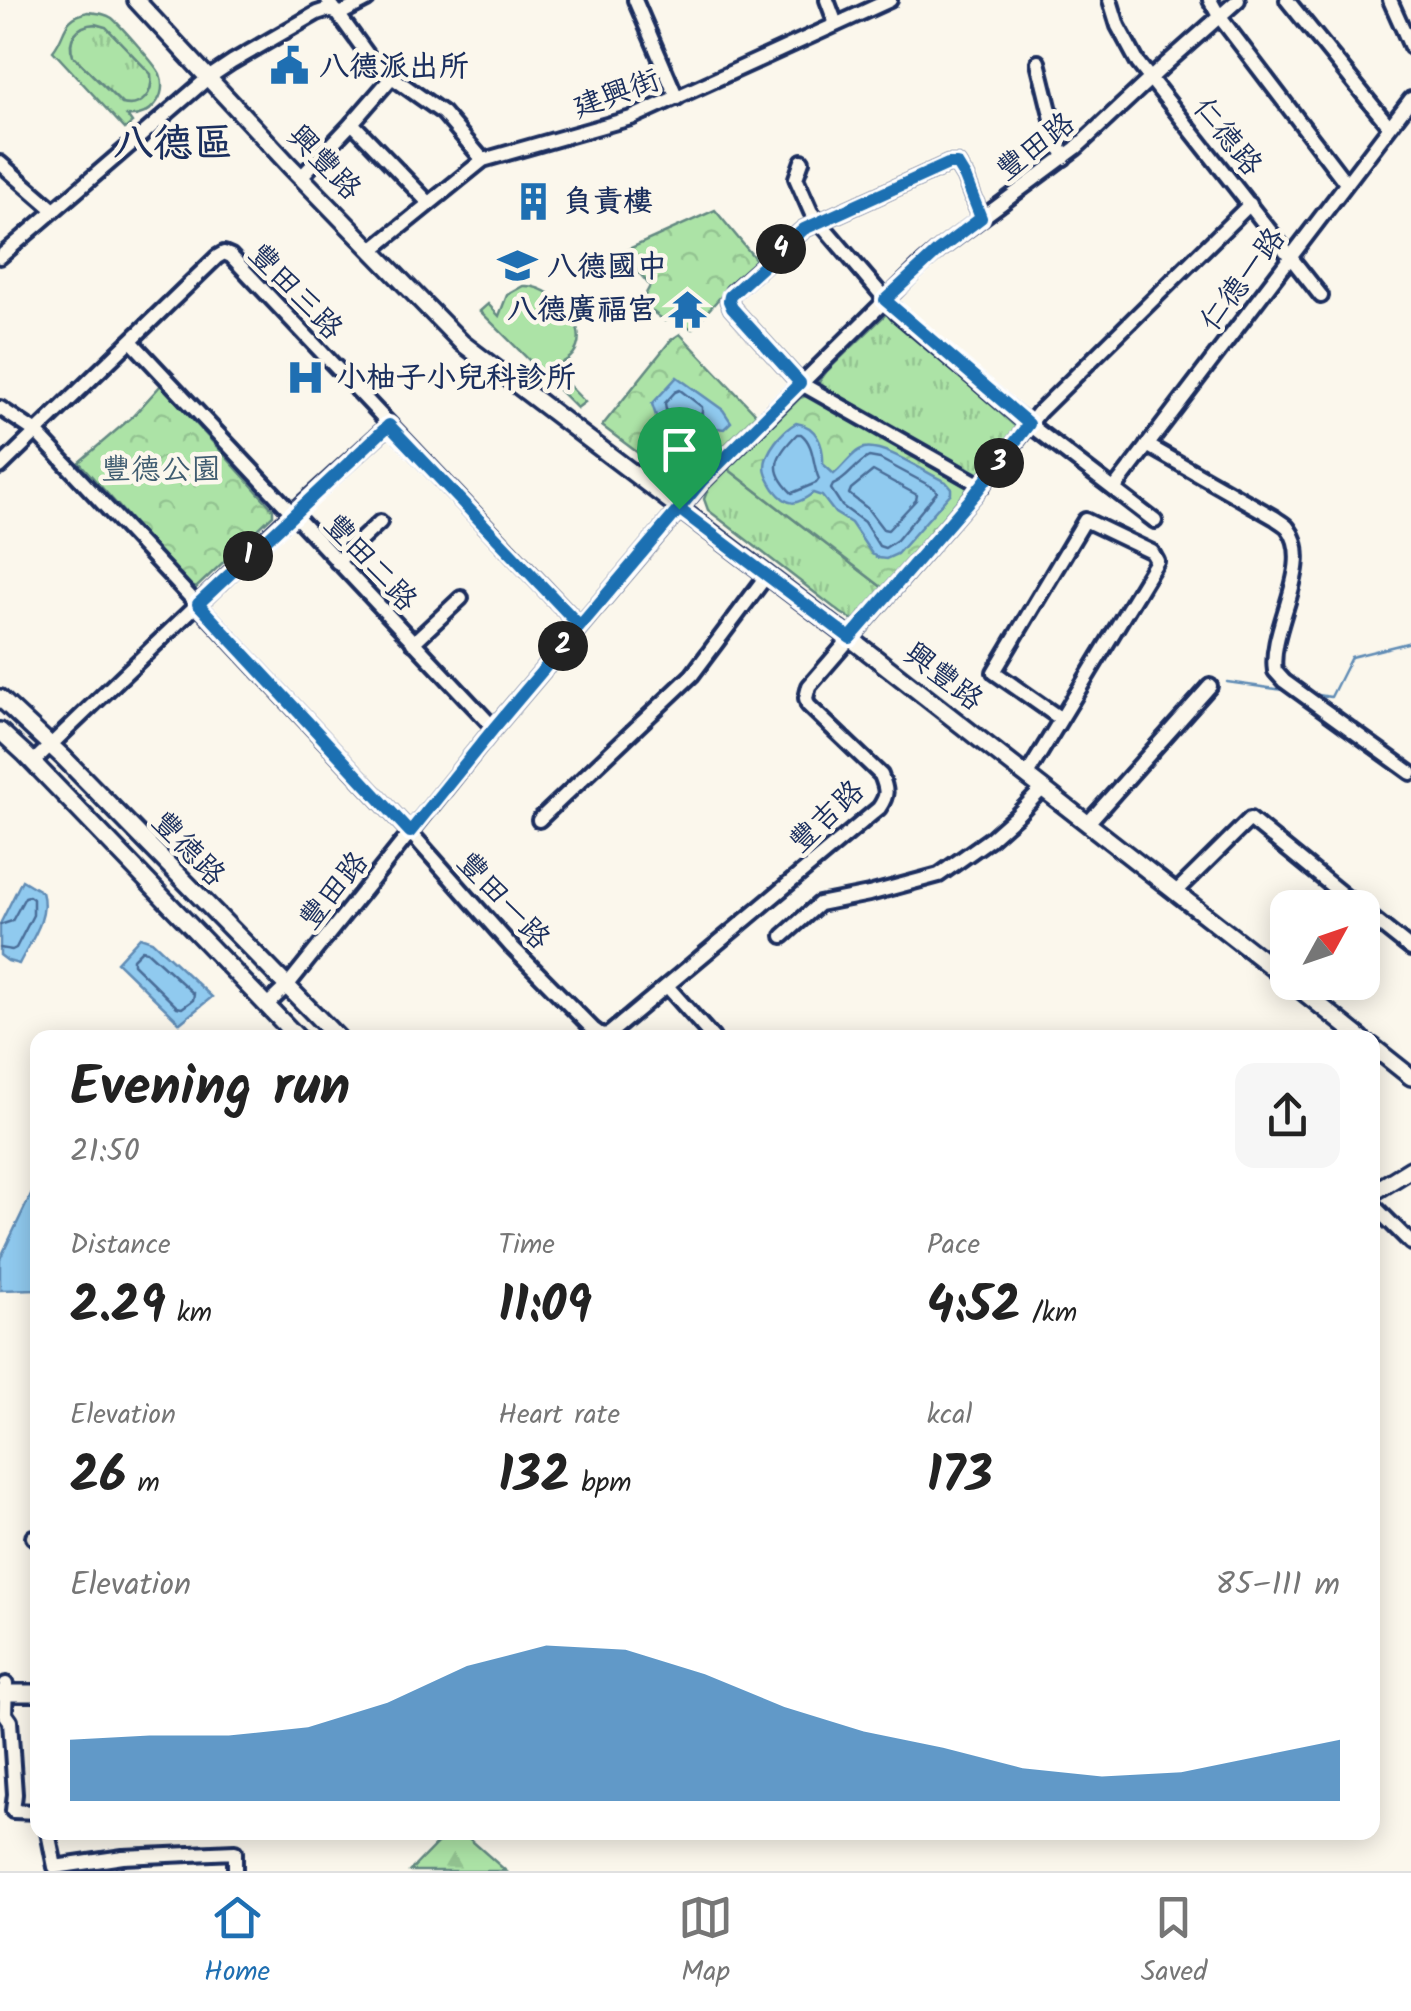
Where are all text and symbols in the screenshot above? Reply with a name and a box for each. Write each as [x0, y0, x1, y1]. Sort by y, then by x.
place label: 八德派出所 [319, 44, 469, 92]
public building icon: 八德派出所 [268, 45, 310, 87]
street label: 建興街 [566, 57, 667, 133]
street label: 仁德路 [1179, 87, 1273, 187]
street label: 豐田路 [986, 101, 1086, 194]
district label: 八德區 [113, 113, 233, 177]
street label: 興豐路 [275, 114, 372, 212]
place label: 負責樓 [563, 179, 653, 227]
building icon: 負責樓 [512, 180, 554, 222]
street label: 仁德一路 [1188, 218, 1299, 343]
pin: 4 [756, 224, 806, 274]
text: 4 [773, 226, 789, 271]
street label: 豐田三路 [236, 233, 354, 352]
place label: 八德國中 [547, 244, 667, 292]
school or university icon: 八德國中 [496, 245, 538, 287]
place label: 八德廣福宮 [507, 287, 657, 335]
temple icon: 八德廣福宮 [666, 288, 708, 330]
place label: 小柚子小兒科診所 [336, 355, 576, 403]
hospital icon: 小柚子小兒科診所 [285, 356, 327, 398]
pin [637, 407, 722, 510]
icon: arrive [652, 422, 707, 477]
pin: 3 [974, 438, 1024, 488]
text: 3 [991, 440, 1007, 485]
park label: 豐德公園 [101, 447, 221, 495]
street label: 豐田二路 [311, 503, 428, 624]
pin: 1 [223, 531, 273, 581]
text: 1 [244, 533, 252, 578]
pin: 2 [538, 621, 588, 671]
text: 2 [555, 623, 571, 668]
street label: 興豐路 [893, 631, 993, 724]
street label: 豐吉路 [778, 769, 877, 866]
street label: 豐德路 [139, 800, 236, 898]
street label: 豐田路 [288, 841, 382, 941]
street label: 豐田一路 [444, 841, 561, 962]
north arrow [1270, 890, 1380, 1000]
map controls [1270, 890, 1380, 1000]
text: Evening run [70, 1046, 350, 1133]
button: share [1235, 1063, 1340, 1168]
text: 21:50 [70, 1127, 140, 1178]
text: Distance [70, 1223, 171, 1268]
text: Time [498, 1223, 555, 1268]
text: Pace [927, 1223, 980, 1268]
text: 2.29 [70, 1268, 165, 1348]
text: 11:09 [498, 1268, 592, 1348]
text: 4:52 [927, 1268, 1021, 1348]
text: km [165, 1291, 212, 1336]
text: /km [1021, 1291, 1077, 1336]
text: Elevation [70, 1393, 176, 1438]
text: Heart rate [498, 1393, 620, 1438]
text: kcal [927, 1393, 972, 1438]
text: 26 [70, 1438, 126, 1518]
text: 132 [498, 1438, 570, 1518]
text: 173 [927, 1438, 993, 1518]
text: m [126, 1461, 160, 1506]
text: bpm [570, 1461, 632, 1506]
text: Elevation [70, 1560, 191, 1611]
text: 85–111 m [1216, 1560, 1340, 1611]
tab: Home [204, 1890, 270, 1995]
tab: Map [678, 1890, 733, 1995]
tab: Saved [1141, 1890, 1207, 1995]

